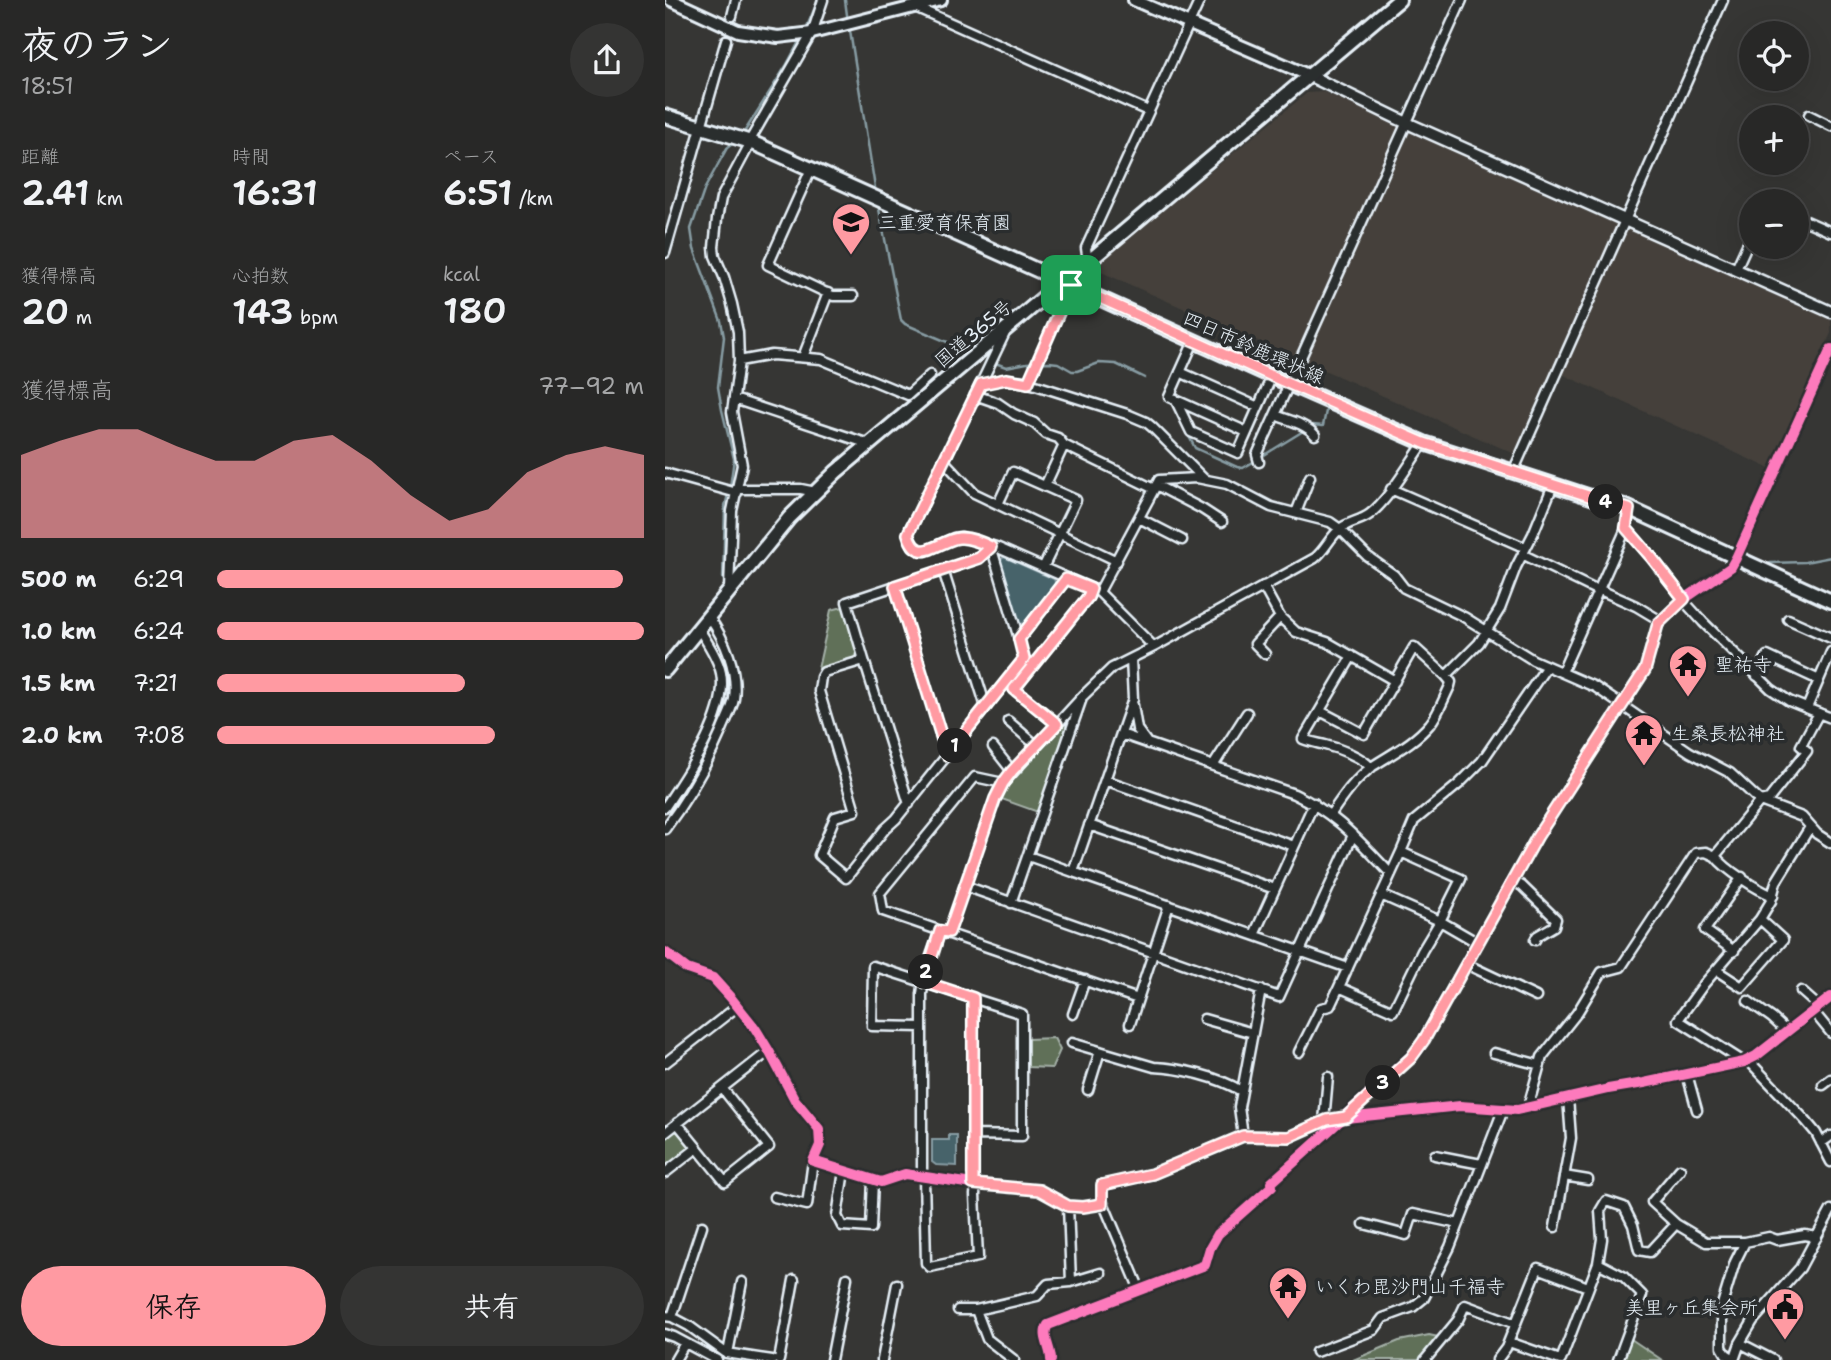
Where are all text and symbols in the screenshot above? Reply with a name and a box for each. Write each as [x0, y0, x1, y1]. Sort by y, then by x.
text: 夜のラン [21, 19, 173, 70]
map controls [1739, 21, 1809, 259]
button: locate [1739, 21, 1809, 91]
button: share [570, 23, 644, 97]
text: 18:51 [21, 71, 74, 101]
button: + [1739, 105, 1809, 175]
text: 距離 [21, 144, 59, 169]
text: 時間 [232, 144, 270, 169]
text: ペース [443, 144, 499, 169]
text: 2.41 [21, 169, 90, 216]
text: 16:31 [232, 169, 318, 216]
text: 6:51 [443, 169, 513, 216]
text: km [90, 186, 123, 211]
text: /km [513, 186, 553, 211]
button: − [1739, 189, 1809, 259]
school or university icon: 三重愛育保育園 [830, 201, 872, 256]
place label: 三重愛育保育園 [878, 210, 1011, 235]
pin [1041, 255, 1101, 315]
text: kcal [443, 262, 480, 287]
text: 獲得標高 [21, 263, 97, 288]
text: 心拍数 [232, 263, 289, 288]
icon: arrive [1052, 266, 1090, 304]
text: 180 [443, 287, 507, 334]
text: 20 [21, 288, 69, 335]
text: 143 [232, 288, 294, 335]
street label: 国道365号 [929, 294, 1017, 373]
text: m [69, 305, 92, 330]
text: bpm [294, 305, 338, 330]
street label: 四日市鈴鹿環状線 [1179, 305, 1328, 390]
text: 77–92 m [538, 371, 644, 401]
text: 獲得標高 [21, 375, 113, 405]
pin: 4 [1588, 484, 1623, 520]
text: 4 [1599, 489, 1612, 514]
text: 500 m [21, 564, 96, 594]
text: 6:29 [133, 564, 184, 594]
text: 1.0 km [21, 616, 96, 646]
text: 6:24 [133, 616, 184, 646]
temple icon: 聖祐寺 [1667, 643, 1709, 698]
place label: 聖祐寺 [1715, 652, 1772, 677]
text: 1.5 km [21, 668, 95, 698]
text: 7:21 [133, 668, 178, 698]
temple icon: 生桑長松神社 [1623, 712, 1665, 767]
text: 2.0 km [21, 720, 103, 750]
text: 7:08 [133, 720, 186, 750]
place label: 生桑長松神社 [1671, 721, 1785, 746]
pin: 1 [937, 728, 973, 764]
text: 1 [950, 733, 959, 758]
pin: 2 [909, 954, 943, 990]
text: 2 [919, 959, 932, 984]
pin: 3 [1365, 1066, 1401, 1100]
text: 3 [1376, 1070, 1389, 1095]
temple icon: いくわ毘沙門山千福寺 [1267, 1265, 1309, 1320]
button: 保存 [21, 1266, 326, 1346]
button: 共有 [340, 1266, 644, 1346]
place label: いくわ毘沙門山千福寺 [1315, 1274, 1505, 1299]
public building icon: 美里ヶ丘集会所 [1764, 1286, 1806, 1341]
place label: 美里ヶ丘集会所 [1625, 1295, 1758, 1320]

